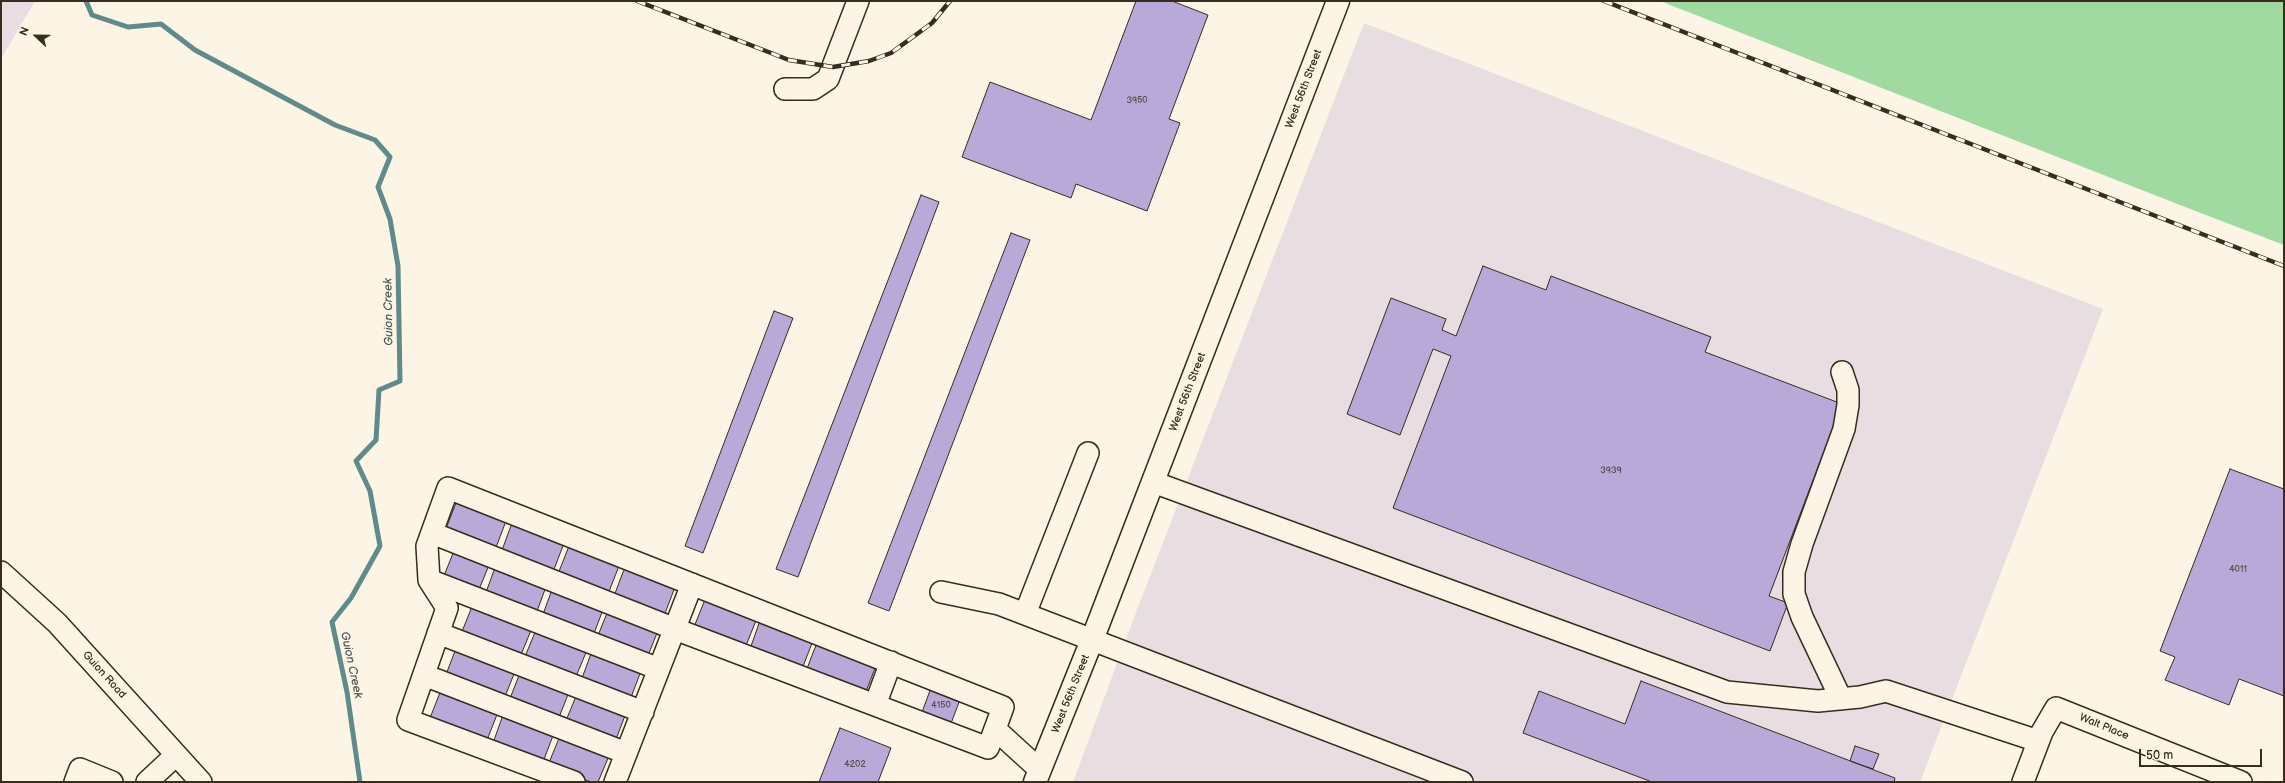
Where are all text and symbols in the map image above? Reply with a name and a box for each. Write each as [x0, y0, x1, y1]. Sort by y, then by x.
north arrow [16, 16, 56, 56]
text: N [17, 25, 32, 38]
street label: West 56th Street [1283, 48, 1325, 130]
house number: 3950 [1126, 96, 1148, 106]
water label: Guion Creek [381, 278, 397, 346]
street label: West 56th Street [1167, 351, 1209, 433]
house number: 3939 [1600, 466, 1622, 476]
house number: 4011 [2229, 565, 2247, 575]
water label: Guion Creek [337, 630, 365, 700]
street label: Guion Road [79, 649, 129, 701]
street label: West 56th Street [1049, 653, 1093, 735]
house number: 4150 [931, 701, 951, 711]
street label: Walt Place [2077, 711, 2131, 743]
scale bar [2141, 741, 2264, 767]
text: 50 m [2146, 748, 2173, 763]
house number: 4202 [844, 760, 866, 770]

